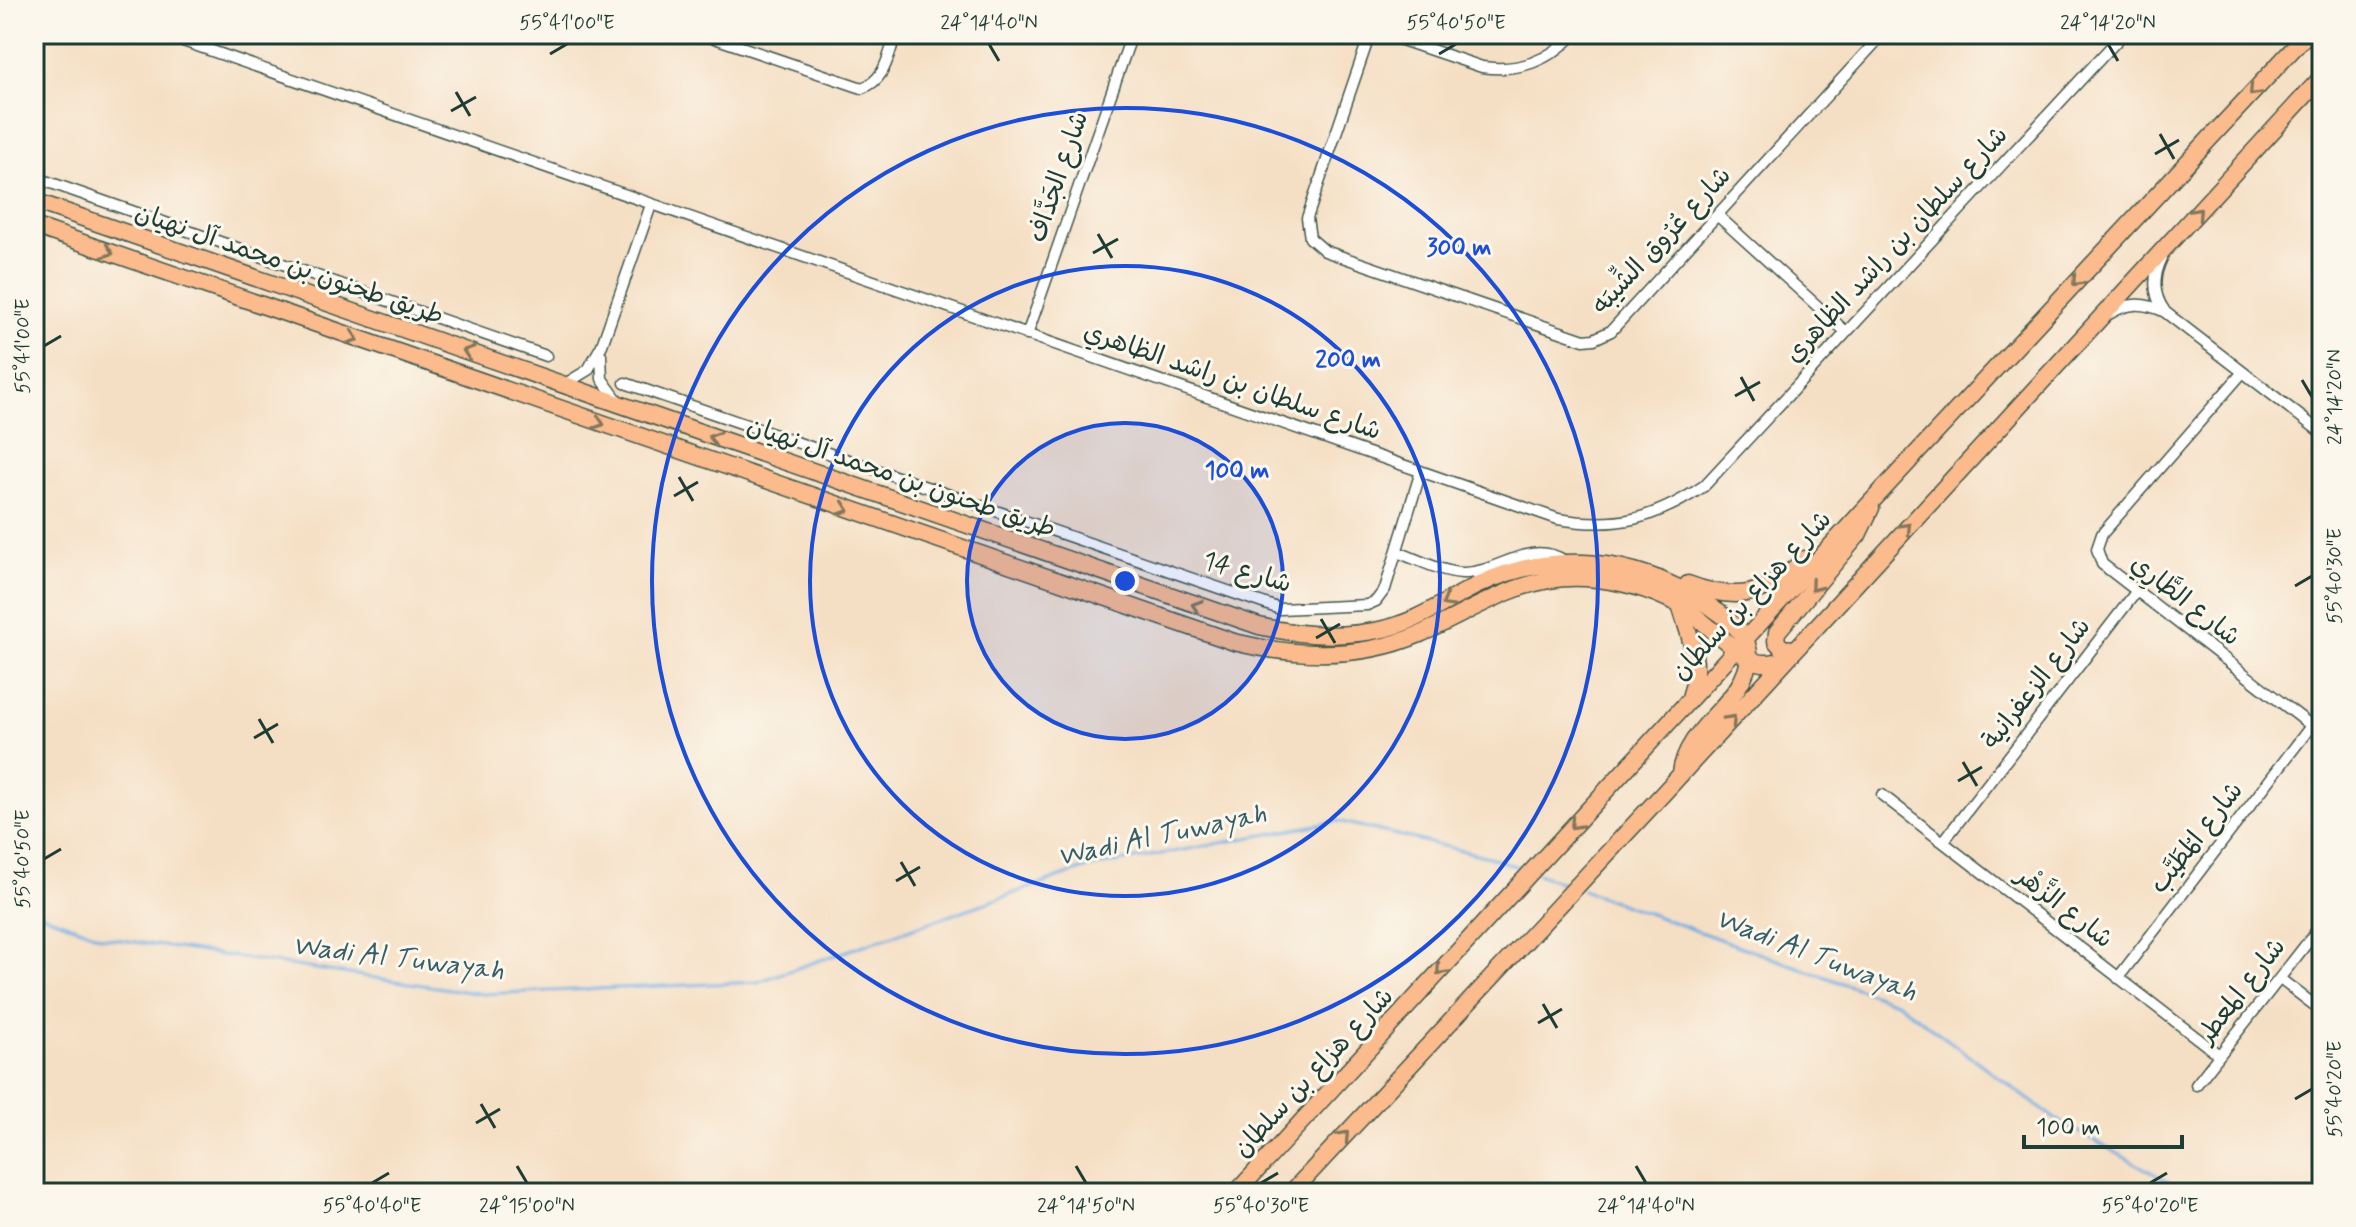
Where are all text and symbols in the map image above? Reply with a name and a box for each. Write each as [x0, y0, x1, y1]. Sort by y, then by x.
text: 55°41'00"E [519, 10, 615, 37]
text: 24°14'40"N [940, 10, 1038, 37]
text: 55°40'50"E [1406, 10, 1506, 37]
text: 24°14'20"N [2060, 10, 2156, 37]
one-way arrow [2250, 82, 2264, 97]
street label: شارع الجَدَّاف [1021, 107, 1097, 247]
street label: شارع سلطان بن راشد الظاهري [1778, 119, 2016, 371]
street label: شارع عُرُوق الشِّيبَه [1582, 157, 1739, 322]
street label: طريق طحنون بن محمد آل نهيان [130, 196, 448, 334]
one-way arrow [2187, 208, 2202, 222]
text: 300 m [1427, 233, 1491, 264]
one-way arrow [100, 242, 114, 259]
one-way arrow [2072, 272, 2086, 287]
text: 55°41'00"E [10, 298, 37, 394]
street label: شارع سلطان بن راشد الظاهري [1079, 315, 1385, 449]
one-way arrow [345, 329, 359, 345]
one-way arrow [462, 345, 476, 362]
text: 200 m [1315, 345, 1381, 376]
text: 24°14'20"N [2322, 349, 2349, 445]
street label: طريق طحنون بن محمد آل نهيان [742, 409, 1060, 547]
one-way arrow [591, 414, 605, 430]
one-way arrow [708, 431, 722, 447]
text: 100 m [1205, 456, 1269, 487]
one-way arrow [836, 499, 850, 515]
street label: شارع هزاع بن سلطان [1664, 504, 1840, 688]
one-way arrow [1897, 522, 1911, 537]
text: 55°40'30"E [2322, 528, 2349, 624]
street label: شارع 14 [1199, 544, 1295, 602]
street label: شارع الطَّارِي [2122, 547, 2247, 656]
centre of rings [1111, 567, 1139, 595]
one-way arrow [1810, 576, 1825, 591]
one-way arrow [1441, 592, 1456, 608]
one-way arrow [1191, 599, 1205, 615]
street label: شارع الزعفرانية [1975, 611, 2099, 757]
one-way arrow [1722, 714, 1736, 729]
street label: شارع المُطَيَّب [2143, 775, 2251, 901]
water label: Wadi Al Tuwayah [1054, 796, 1270, 876]
text: 55°40'50"E [10, 809, 37, 909]
one-way arrow [1570, 815, 1585, 829]
street label: شارع الزَّهْر [2007, 856, 2121, 957]
water label: Wadi Al Tuwayah [1710, 901, 1922, 1011]
water label: Wadi Al Tuwayah [290, 928, 506, 990]
street label: شارع المعطر [2189, 931, 2294, 1052]
one-way arrow [1435, 961, 1450, 975]
street label: شارع هزاع بن سلطان [1226, 981, 1402, 1165]
text: 55°40'20"E [2322, 1041, 2349, 1137]
scale bar [2024, 1099, 2182, 1149]
text: 100 m [2036, 1113, 2100, 1144]
one-way arrow [1335, 1130, 1349, 1145]
text: 55°40'40"E [323, 1193, 421, 1220]
text: 24°15'00"N [479, 1193, 575, 1220]
text: 24°14'50"N [1037, 1193, 1135, 1220]
text: 55°40'30"E [1213, 1193, 1309, 1220]
text: 24°14'40"N [1597, 1193, 1695, 1220]
text: 55°40'20"E [2102, 1193, 2198, 1220]

